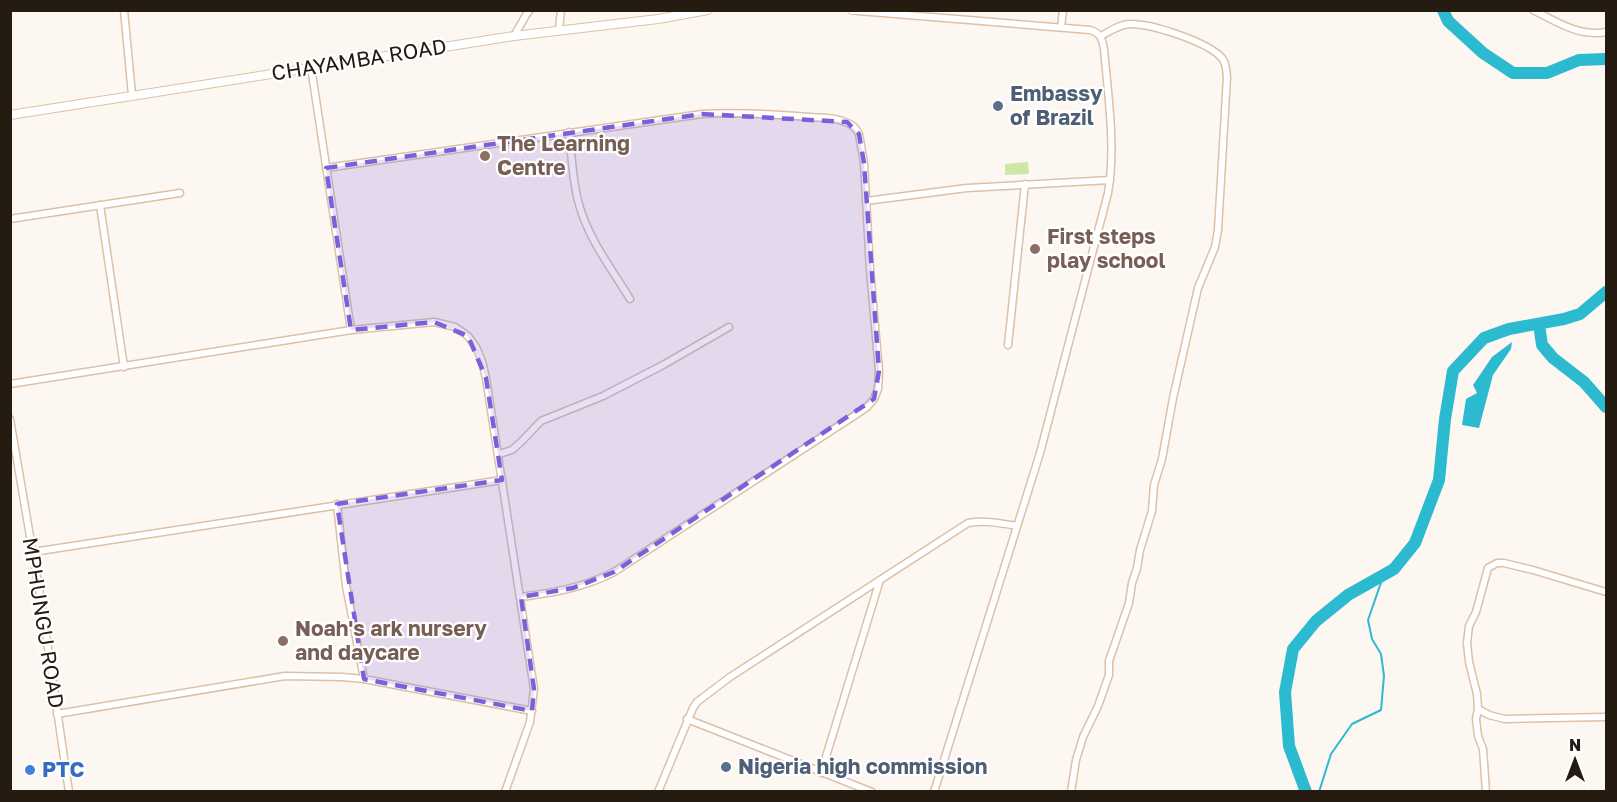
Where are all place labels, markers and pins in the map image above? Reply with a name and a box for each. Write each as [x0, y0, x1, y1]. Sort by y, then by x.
place label: Embassy of Brazil [1010, 80, 1103, 130]
marker: Embassy of Brazil [991, 99, 1005, 113]
place label: The Learning Centre [497, 130, 630, 180]
marker: The Learning Centre [478, 149, 492, 163]
place label: First steps play school [1047, 223, 1165, 273]
marker: First steps play school [1028, 242, 1042, 256]
place label: Noah's ark nursery and daycare [295, 615, 487, 665]
marker: Noah's ark nursery and daycare [276, 634, 290, 648]
place label: Nigeria high commission [738, 753, 987, 779]
place label: PTC [42, 756, 85, 782]
marker: Nigeria high commission [719, 760, 733, 774]
marker: PTC [23, 763, 37, 777]

